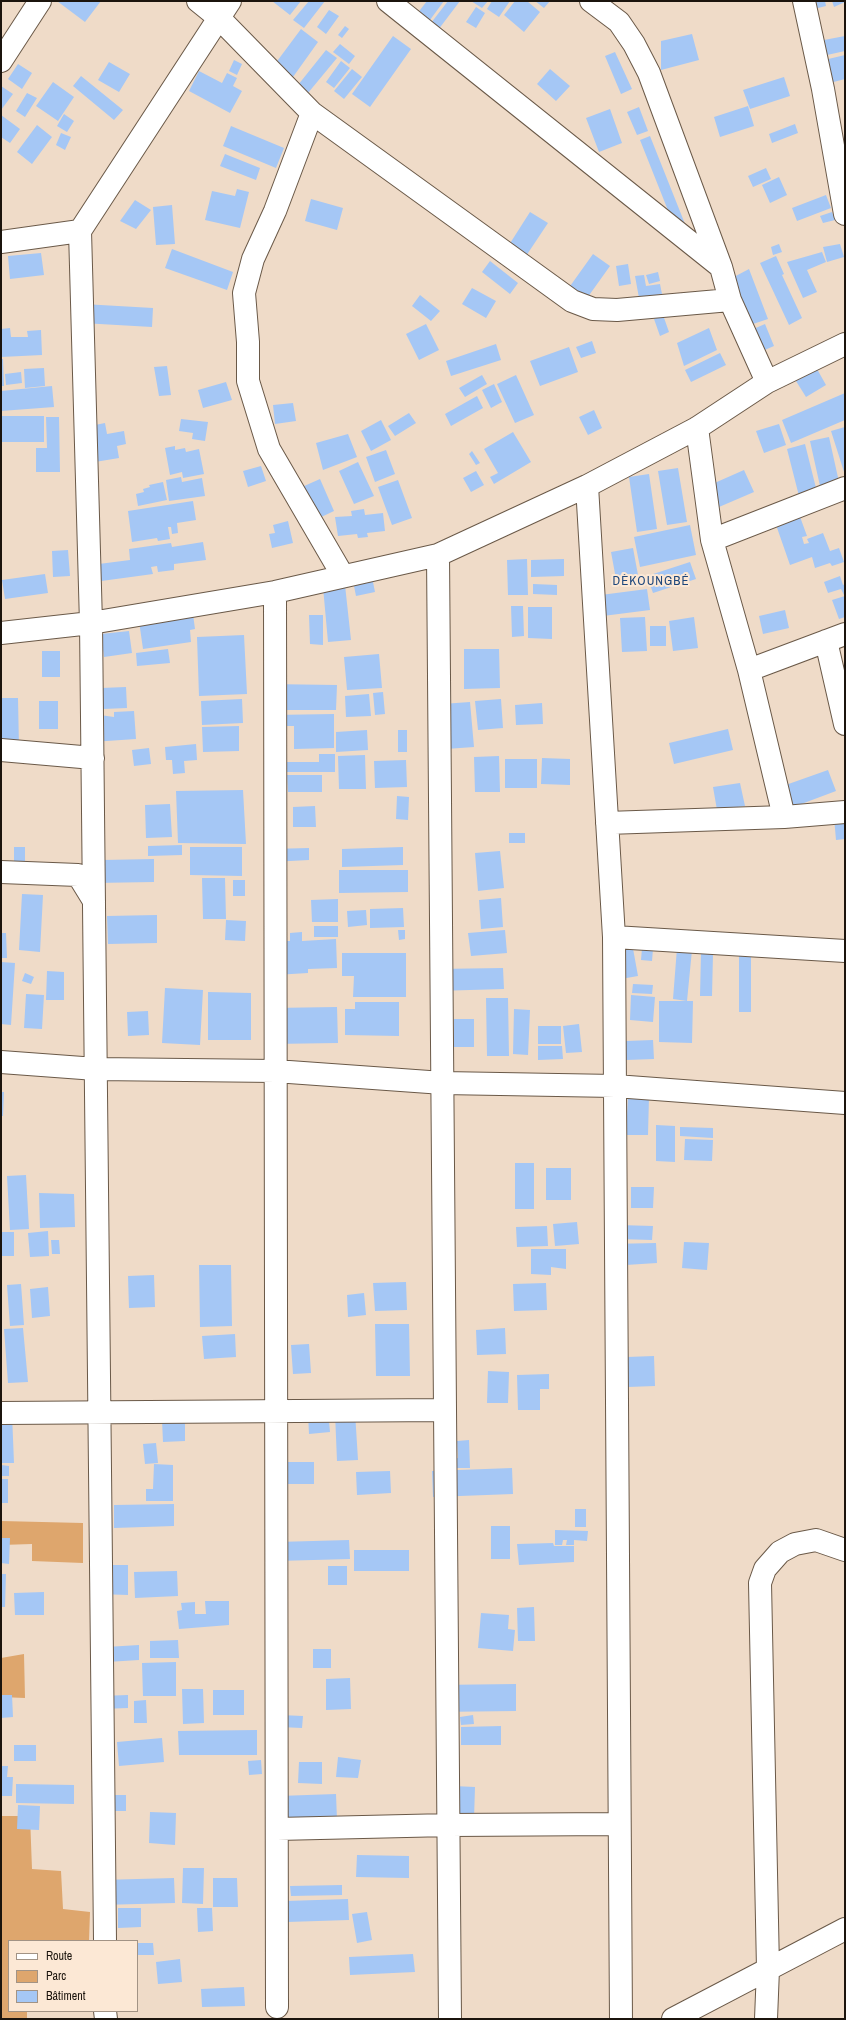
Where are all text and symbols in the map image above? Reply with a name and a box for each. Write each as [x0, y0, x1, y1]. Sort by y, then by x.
district label: DÈKOUNGBÉ [612, 574, 690, 590]
legend [8, 1940, 138, 2012]
text: Route [46, 1948, 72, 1964]
text: Parc [46, 1968, 66, 1984]
text: Bâtiment [46, 1988, 85, 2004]

